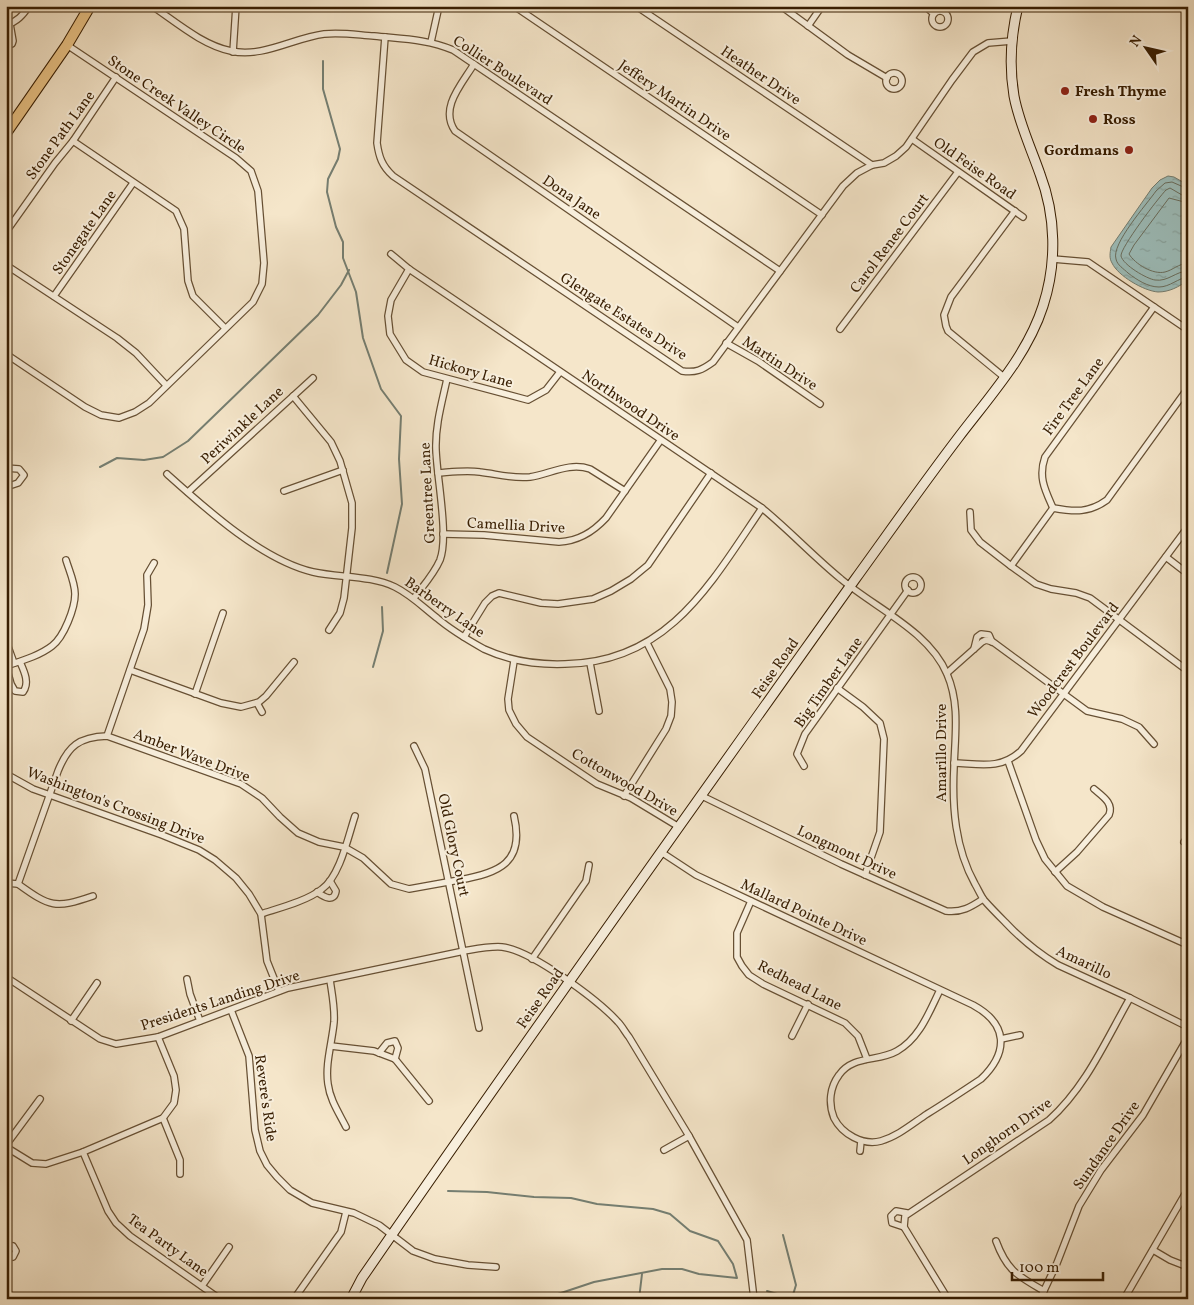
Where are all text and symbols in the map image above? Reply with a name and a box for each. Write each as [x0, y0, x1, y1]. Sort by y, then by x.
north arrow [1122, 22, 1172, 72]
street label: Collier Boulevard [448, 31, 556, 111]
text: N [1126, 32, 1147, 51]
street label: Heather Drive [716, 42, 805, 111]
street label: Stone Creek Valley Circle [103, 51, 250, 160]
street label: Jeffery Martin Drive [614, 56, 735, 147]
place label: Fresh Thyme [1075, 82, 1167, 103]
marker: Fresh Thyme [1059, 85, 1071, 97]
street label: Stone Path Lane [22, 87, 101, 185]
place label: Ross [1103, 110, 1136, 131]
marker: Ross [1087, 113, 1099, 125]
street label: Old Feise Road [929, 133, 1020, 206]
place label: Gordmans [1044, 141, 1119, 162]
marker: Gordmans [1123, 144, 1135, 156]
street label: Dona Jane [538, 171, 605, 226]
street label: Stonegate Lane [48, 186, 122, 280]
street label: Carol Renee Court [846, 190, 935, 298]
street label: Glengate Estates Drive [555, 268, 691, 366]
street label: Martin Drive [737, 332, 821, 397]
street label: Hickory Lane [426, 350, 515, 395]
street label: Fire Tree Lane [1039, 353, 1110, 440]
street label: Northwood Drive [577, 366, 684, 447]
street label: Periwinkle Lane [197, 382, 289, 470]
street label: Greentree Lane [415, 442, 442, 544]
street label: Camellia Drive [466, 513, 566, 540]
street label: Barberry Lane [400, 573, 488, 644]
street label: Woodcrest Boulevard [1024, 599, 1125, 723]
street label: Big Timber Lane [790, 633, 868, 732]
street label: Feise Road [748, 634, 805, 703]
street label: Amarillo Drive [932, 704, 953, 802]
street label: Amber Wave Drive [130, 724, 253, 788]
street label: Cottonwood Drive [567, 744, 681, 822]
street label: Washington's Crossing Drive [23, 763, 208, 850]
street label: Old Glory Court [431, 792, 474, 899]
street label: Longmont Drive [793, 821, 900, 886]
street label: Mallard Pointe Drive [737, 875, 870, 952]
street label: Amarillo [1052, 941, 1115, 985]
street label: Redhead Lane [753, 956, 845, 1017]
street label: Feise Road [513, 964, 570, 1033]
street label: Presidents Landing Drive [138, 966, 303, 1037]
street label: Revere's Ride [248, 1053, 281, 1143]
street label: Longhorn Drive [959, 1094, 1057, 1171]
street label: Sundance Drive [1069, 1097, 1146, 1194]
street label: Tea Party Lane [122, 1210, 212, 1283]
scale bar [1012, 1250, 1103, 1282]
text: 100 m [1019, 1258, 1059, 1279]

